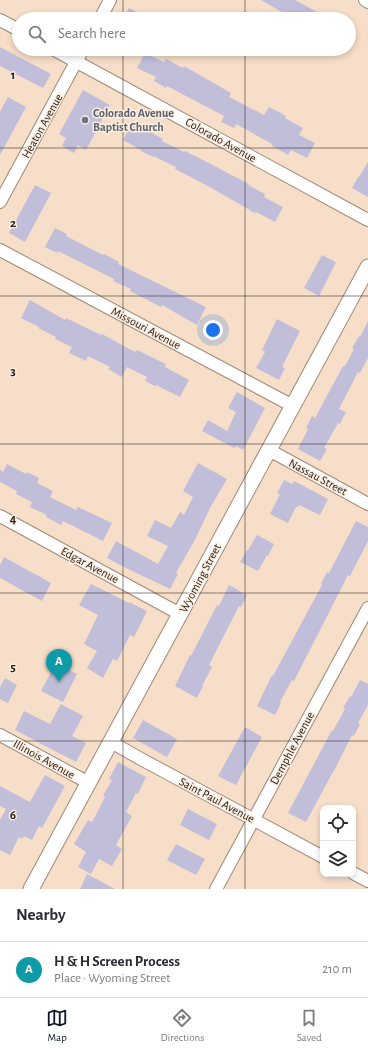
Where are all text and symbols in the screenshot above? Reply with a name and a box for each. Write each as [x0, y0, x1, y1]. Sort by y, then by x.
search box [12, 12, 356, 56]
icon: search [26, 23, 48, 45]
text: Search here [58, 26, 126, 41]
text: 1 [11, 69, 15, 82]
street label: Heaton Avenue [19, 92, 65, 160]
place label: Colorado Avenue Baptist Church [93, 107, 174, 133]
marker: Colorado Avenue Baptist Church [80, 115, 90, 125]
street label: Colorado Avenue [184, 116, 258, 164]
text: 2 [10, 217, 16, 230]
street label: Missouri Avenue [109, 305, 183, 351]
your location [203, 320, 223, 340]
text: 3 [10, 365, 16, 378]
street label: Nassau Street [287, 457, 349, 497]
text: 4 [10, 513, 17, 526]
street label: Wyoming Street [177, 542, 224, 615]
street label: Edgar Avenue [59, 545, 121, 585]
pin: A [46, 649, 72, 682]
text: 5 [10, 661, 16, 674]
street label: Demphle Avenue [268, 710, 316, 786]
street label: Illinois Avenue [11, 737, 77, 781]
street label: Saint Paul Avenue [177, 775, 257, 825]
map controls [320, 805, 356, 877]
button: locate [320, 805, 356, 841]
text: 6 [10, 809, 16, 822]
button: layers [320, 841, 356, 877]
text: Nearby [16, 906, 66, 923]
text: H & H Screen Process [54, 954, 180, 969]
text: A [25, 963, 33, 976]
text: 210 m [322, 963, 352, 976]
text: Place · Wyoming Street [54, 972, 170, 985]
tab: Map [46, 1007, 68, 1044]
tab: Directions [160, 1007, 204, 1044]
tab: Saved [297, 1007, 322, 1044]

